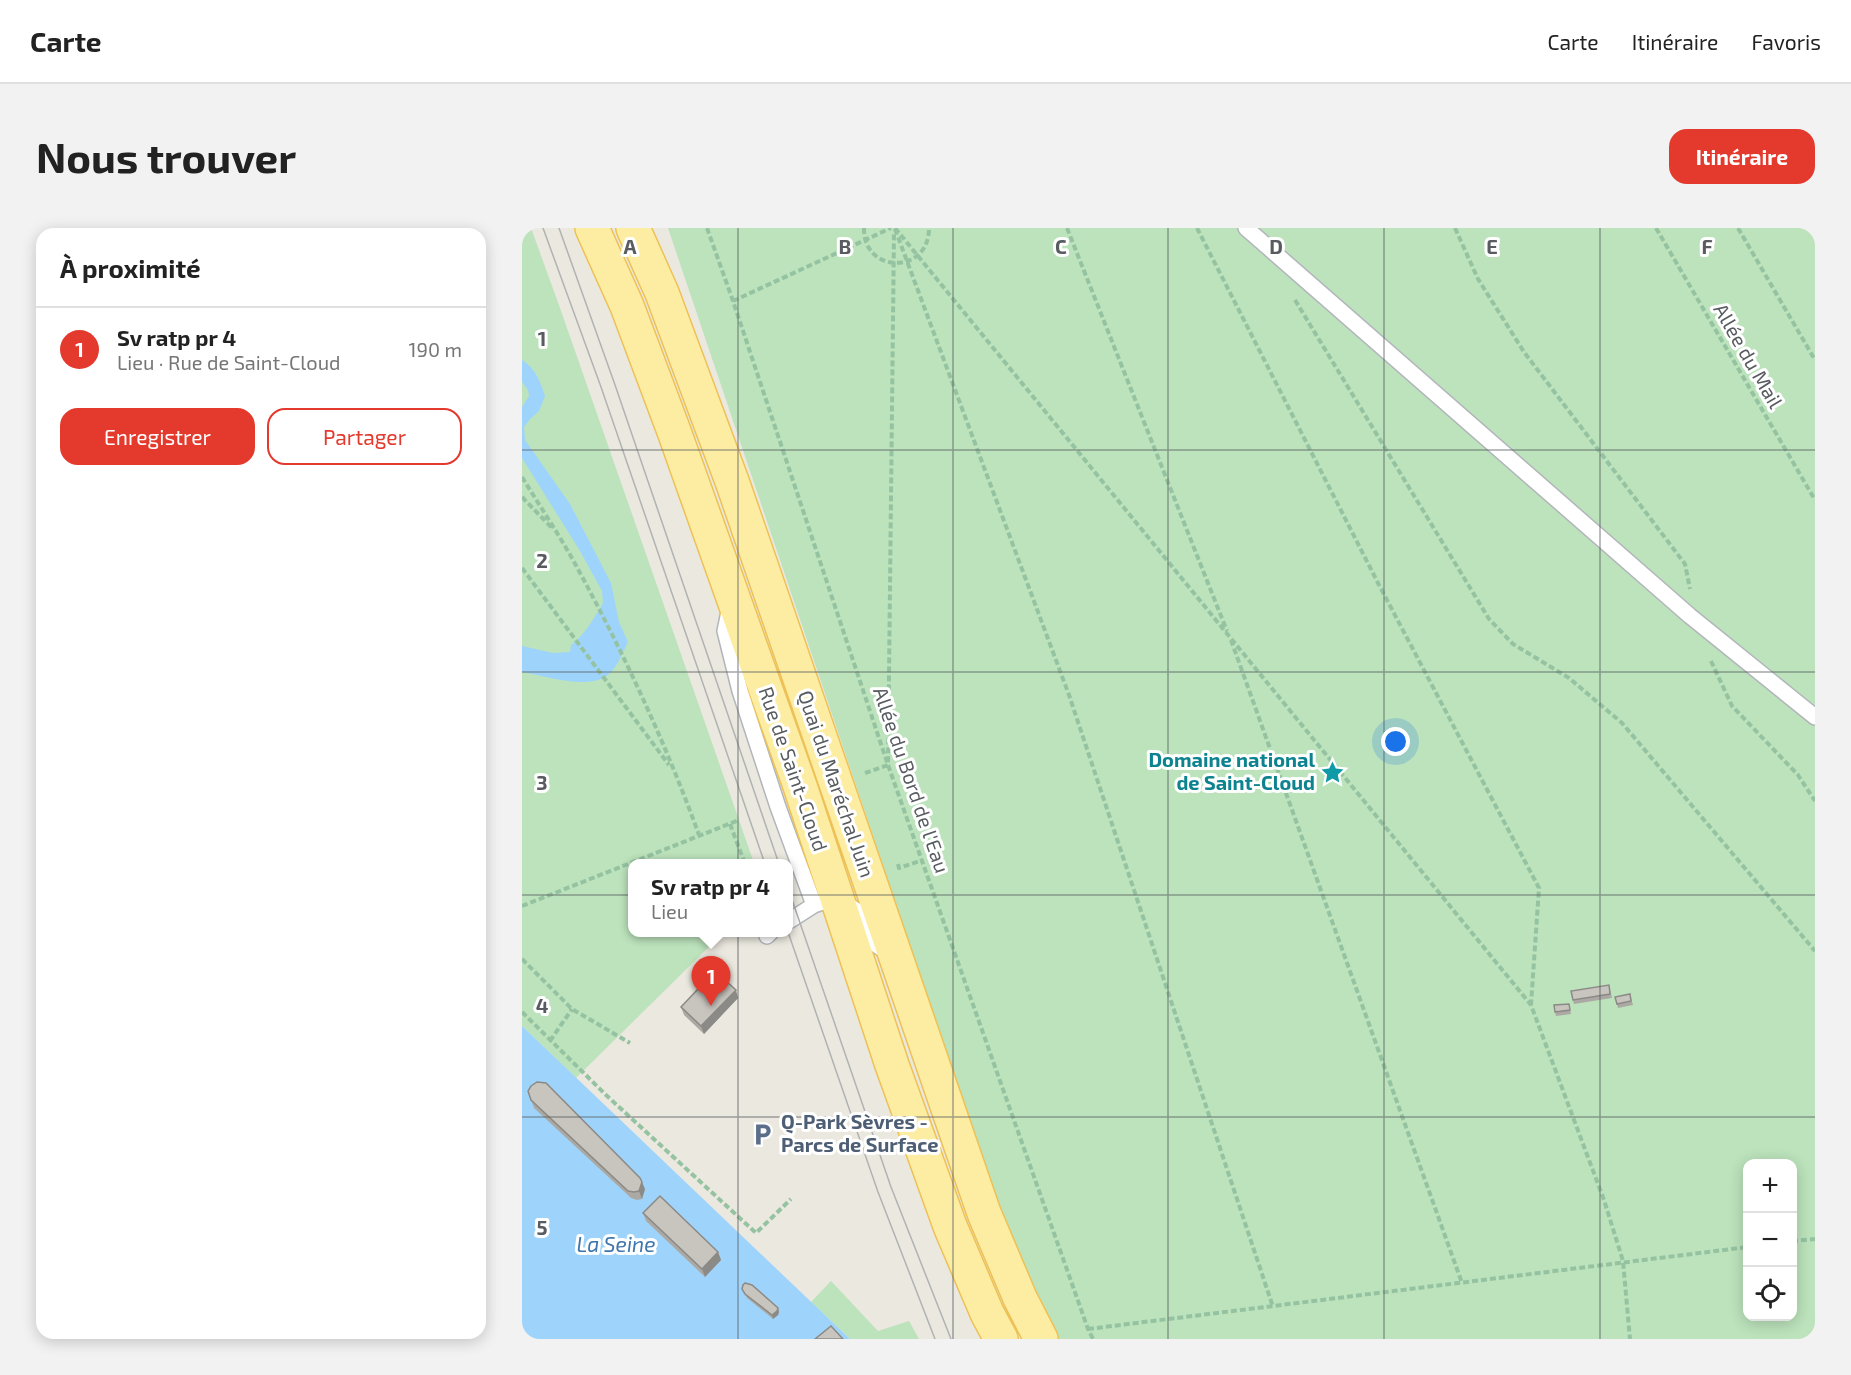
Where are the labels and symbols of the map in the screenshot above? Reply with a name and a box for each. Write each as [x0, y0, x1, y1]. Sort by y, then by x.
text: A [623, 234, 637, 258]
text: B [839, 234, 851, 258]
text: C [1055, 234, 1067, 258]
text: D [1269, 234, 1283, 258]
text: E [1486, 234, 1498, 258]
text: F [1701, 234, 1713, 258]
street label: Allée du Mail [1709, 299, 1789, 412]
text: 1 [538, 326, 546, 350]
text: 2 [536, 548, 548, 572]
street label: Rue de Saint-Cloud [755, 683, 833, 854]
street label: Allée du Bord de l'Eau [869, 684, 955, 876]
street label: Quai du Maréchal Juin [794, 687, 880, 880]
your location [1381, 727, 1410, 756]
place label: Domaine national de Saint-Cloud [1148, 747, 1315, 794]
place icon: Domaine national de Saint-Cloud [1320, 759, 1346, 785]
text: 3 [536, 770, 548, 794]
pin: 1 [692, 956, 730, 1006]
text: 4 [536, 993, 549, 1017]
place label: Q-Park Sèvres - Parcs de Surface [781, 1109, 939, 1156]
parking icon: Q-Park Sèvres - Parcs de Surface [750, 1121, 776, 1147]
text: 5 [536, 1215, 548, 1239]
water label: La Seine [577, 1231, 655, 1256]

